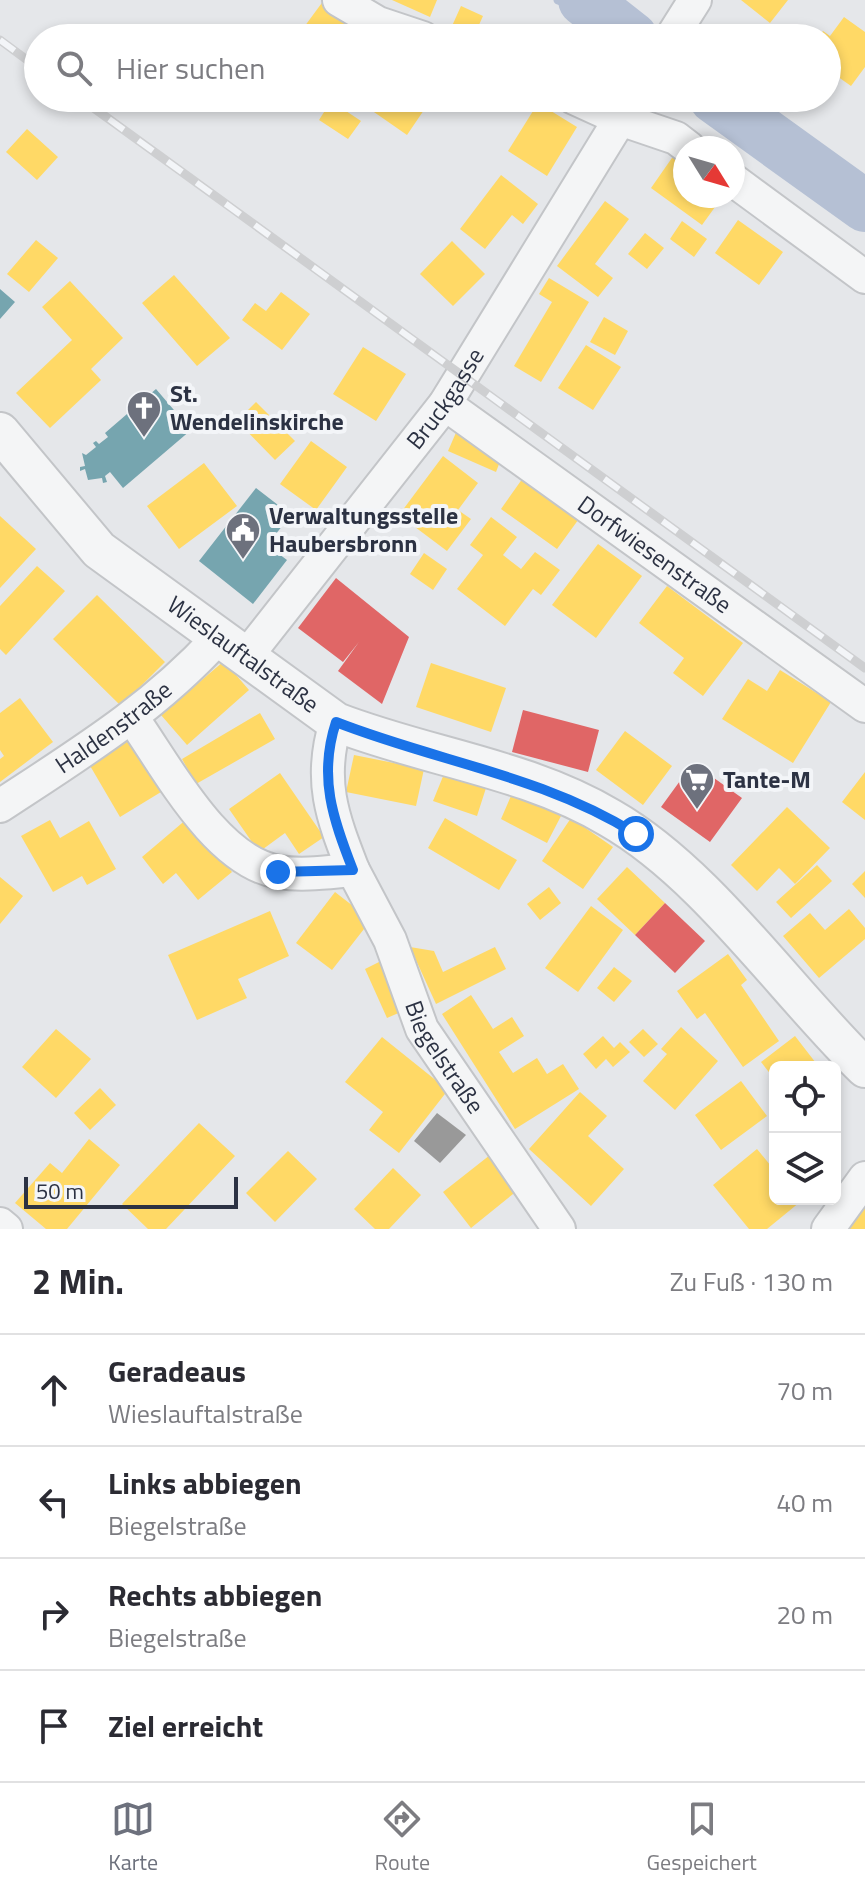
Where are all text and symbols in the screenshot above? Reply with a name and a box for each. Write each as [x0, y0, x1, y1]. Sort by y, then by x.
search box [24, 24, 841, 112]
text: Hier suchen [116, 45, 265, 91]
icon: search [52, 46, 96, 90]
north arrow [673, 136, 745, 208]
street label: Bruckgasse [397, 340, 492, 457]
place label: St. Wendelinskirche [170, 375, 344, 439]
church icon: St. Wendelinskirche [125, 389, 163, 439]
street label: Dorfwiesenstraße [571, 486, 740, 622]
place label: Verwaltungsstelle Haubersbronn [269, 497, 458, 561]
public building icon: Verwaltungsstelle Haubersbronn [224, 511, 262, 561]
street label: Wieslauftalstraße [160, 586, 327, 721]
street label: Haldenstraße [47, 672, 179, 782]
supermarket icon: Tante-M [678, 761, 716, 811]
place label: Tante-M [723, 761, 811, 797]
route start [618, 816, 654, 852]
route end [260, 854, 296, 890]
street label: Biegelstraße [396, 995, 494, 1121]
map controls [769, 1061, 841, 1205]
button: locate [769, 1061, 841, 1133]
button: layers [769, 1133, 841, 1205]
scale bar [24, 1173, 238, 1209]
text: 50 m [36, 1174, 84, 1208]
text: 2 Min. [32, 1255, 124, 1307]
text: Zu Fuß · 130 m [670, 1262, 833, 1301]
text: Geradeaus [108, 1348, 246, 1394]
icon: ahead [32, 1368, 76, 1412]
text: 70 m [776, 1371, 833, 1410]
text: Wieslauftalstraße [108, 1394, 303, 1433]
text: Links abbiegen [108, 1460, 302, 1506]
icon: left [32, 1480, 76, 1524]
text: 40 m [776, 1483, 833, 1522]
text: Biegelstraße [108, 1506, 247, 1545]
text: Rechts abbiegen [108, 1572, 322, 1618]
icon: right [32, 1592, 76, 1636]
text: 20 m [776, 1595, 833, 1634]
text: Biegelstraße [108, 1618, 247, 1657]
text: Ziel erreicht [108, 1703, 263, 1749]
icon: arrive [32, 1704, 76, 1748]
tab: Karte [108, 1797, 158, 1879]
tab: Route [375, 1797, 430, 1879]
tab: Gespeichert [647, 1797, 757, 1879]

